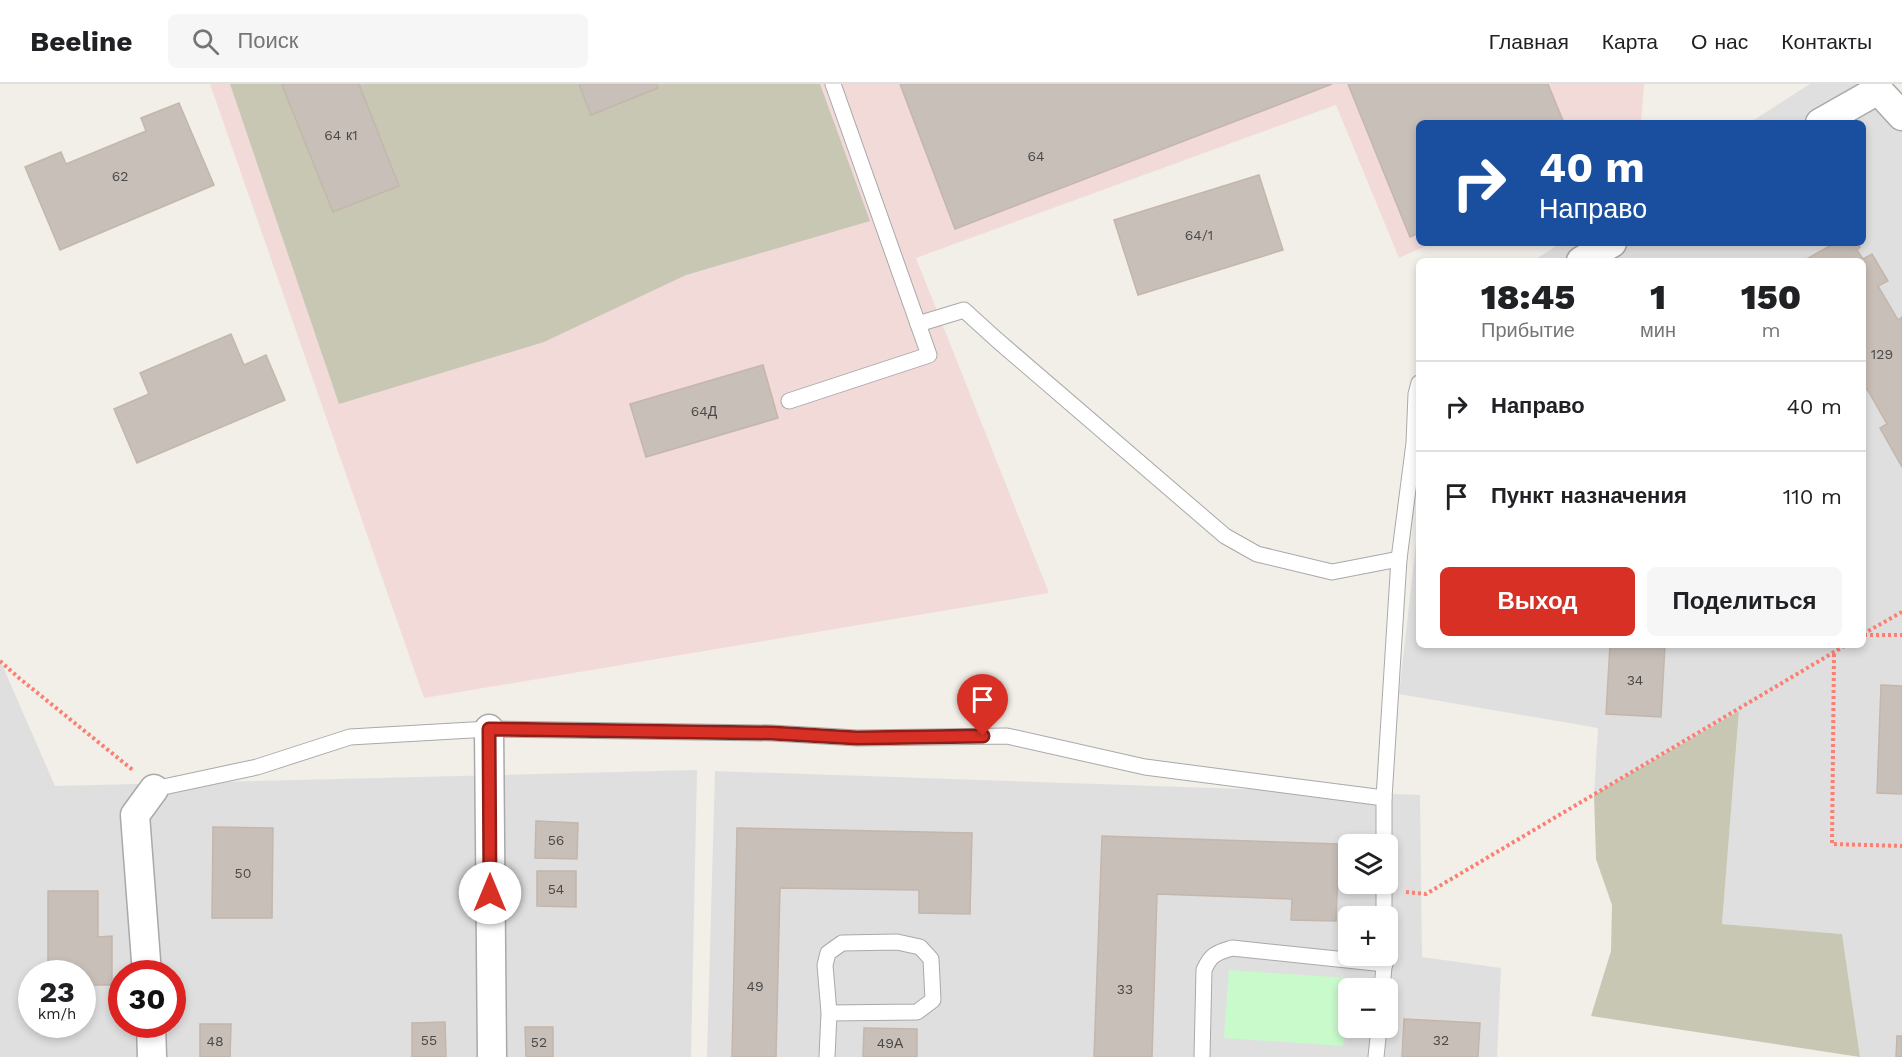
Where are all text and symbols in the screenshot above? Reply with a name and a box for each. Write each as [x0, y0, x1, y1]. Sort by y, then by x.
search box [168, 14, 588, 68]
text: Beeline [30, 25, 132, 58]
icon: search [189, 25, 222, 58]
text: Поиск [237, 28, 298, 53]
text: Главная [1489, 29, 1569, 54]
text: Карта [1602, 29, 1658, 54]
text: О нас [1691, 29, 1748, 54]
text: Контакты [1781, 29, 1872, 54]
house number: 64 к1 [324, 127, 358, 143]
text: 40 m [1539, 143, 1645, 192]
icon: right [1440, 144, 1518, 222]
house number: 64 [1027, 148, 1045, 164]
house number: 62 [112, 168, 128, 184]
text: Направо [1539, 193, 1647, 225]
house number: 64/1 [1185, 227, 1213, 243]
text: 18:45 [1481, 276, 1575, 318]
text: 1 [1650, 276, 1666, 318]
text: 150 [1741, 276, 1801, 318]
text: Прибытие [1481, 318, 1575, 342]
text: мин [1640, 318, 1676, 342]
text: m [1761, 318, 1780, 342]
house number: 129 [1871, 346, 1893, 362]
icon: right [1440, 390, 1473, 423]
text: Направо [1491, 393, 1585, 418]
text: 40 m [1786, 394, 1842, 419]
house number: 64Д [691, 403, 718, 419]
icon: arrive [1440, 480, 1473, 513]
text: Пункт назначения [1491, 483, 1687, 508]
text: 110 m [1783, 484, 1842, 509]
button: Выход [1440, 567, 1635, 636]
button: Поделиться [1647, 567, 1842, 636]
house number: 34 [1627, 672, 1643, 688]
pin [957, 674, 1008, 736]
icon: arrive [966, 683, 999, 716]
house number: 56 [548, 832, 564, 848]
map controls [1338, 834, 1398, 1038]
button: layers [1338, 834, 1398, 894]
position arrow [458, 861, 522, 925]
house number: 50 [235, 865, 251, 881]
house number: 54 [548, 881, 564, 897]
button: + [1338, 906, 1398, 966]
speed limit sign: 30 [108, 960, 186, 1038]
text: 23 [39, 974, 75, 1009]
house number: 49 [746, 978, 764, 994]
button: − [1338, 978, 1398, 1038]
house number: 33 [1117, 981, 1133, 997]
text: km/h [38, 1005, 76, 1023]
house number: 55 [421, 1032, 437, 1048]
house number: 32 [1433, 1032, 1449, 1048]
house number: 48 [206, 1033, 224, 1049]
house number: 52 [531, 1034, 547, 1050]
house number: 49А [877, 1035, 904, 1051]

